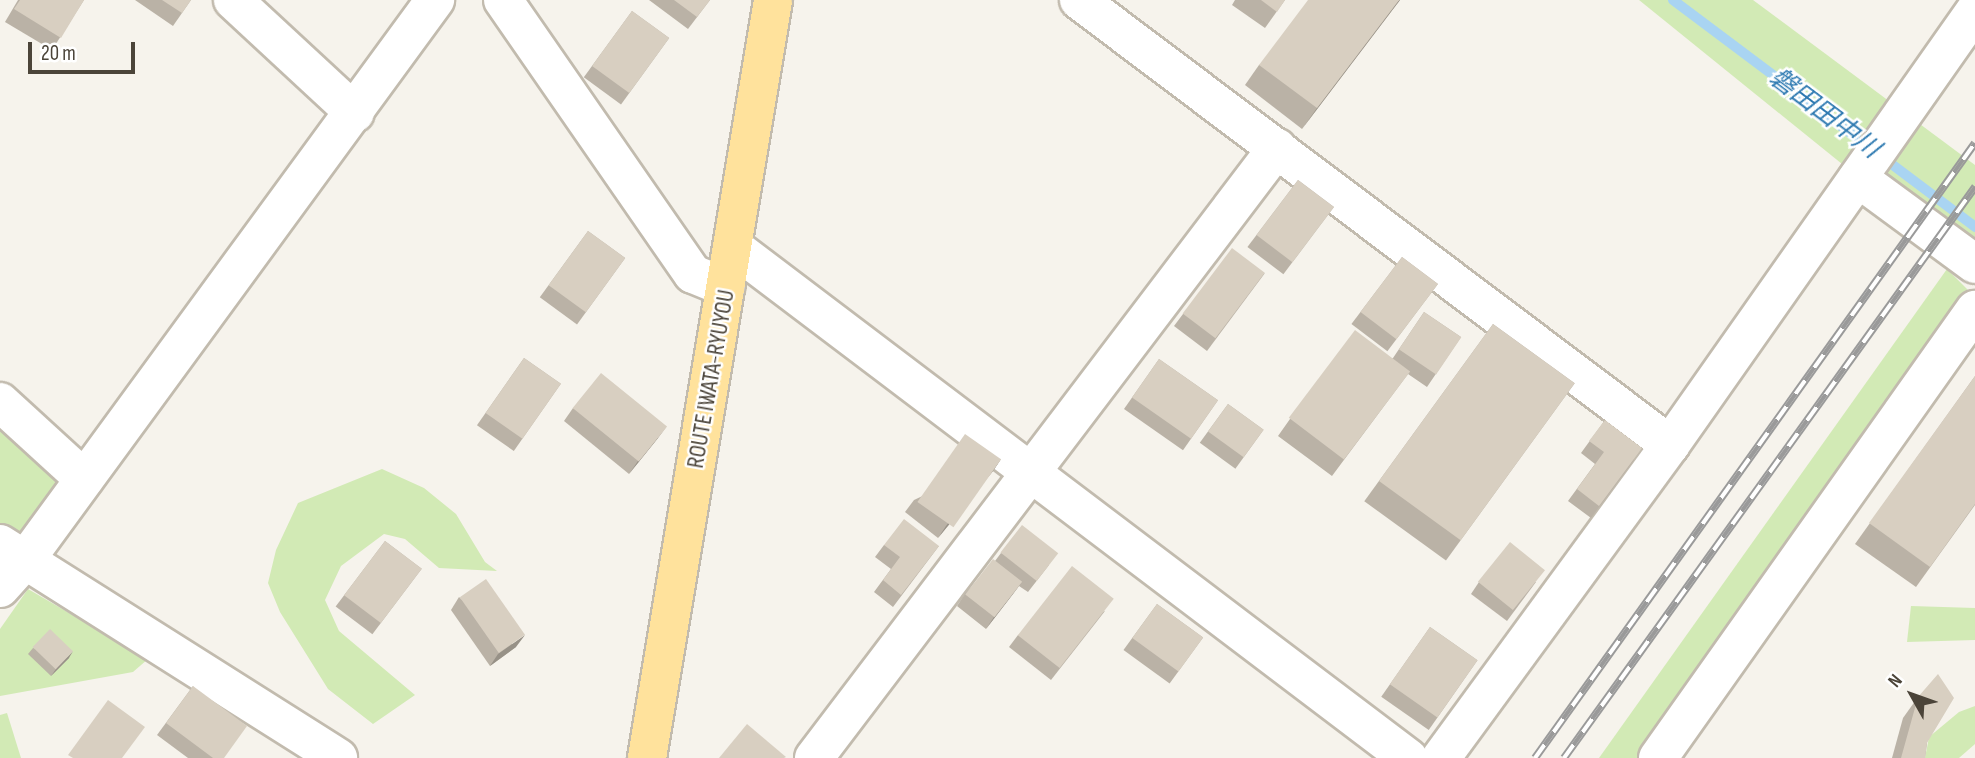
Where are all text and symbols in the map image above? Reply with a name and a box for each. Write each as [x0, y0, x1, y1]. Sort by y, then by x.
scale bar [32, 28, 138, 72]
text: 20 m [41, 41, 76, 66]
water label: 磐田田中川 [1763, 62, 1885, 166]
street label: ROUTE IWATA-RYUYOU [681, 288, 741, 470]
north arrow [1877, 660, 1947, 730]
text: N [1883, 670, 1908, 692]

